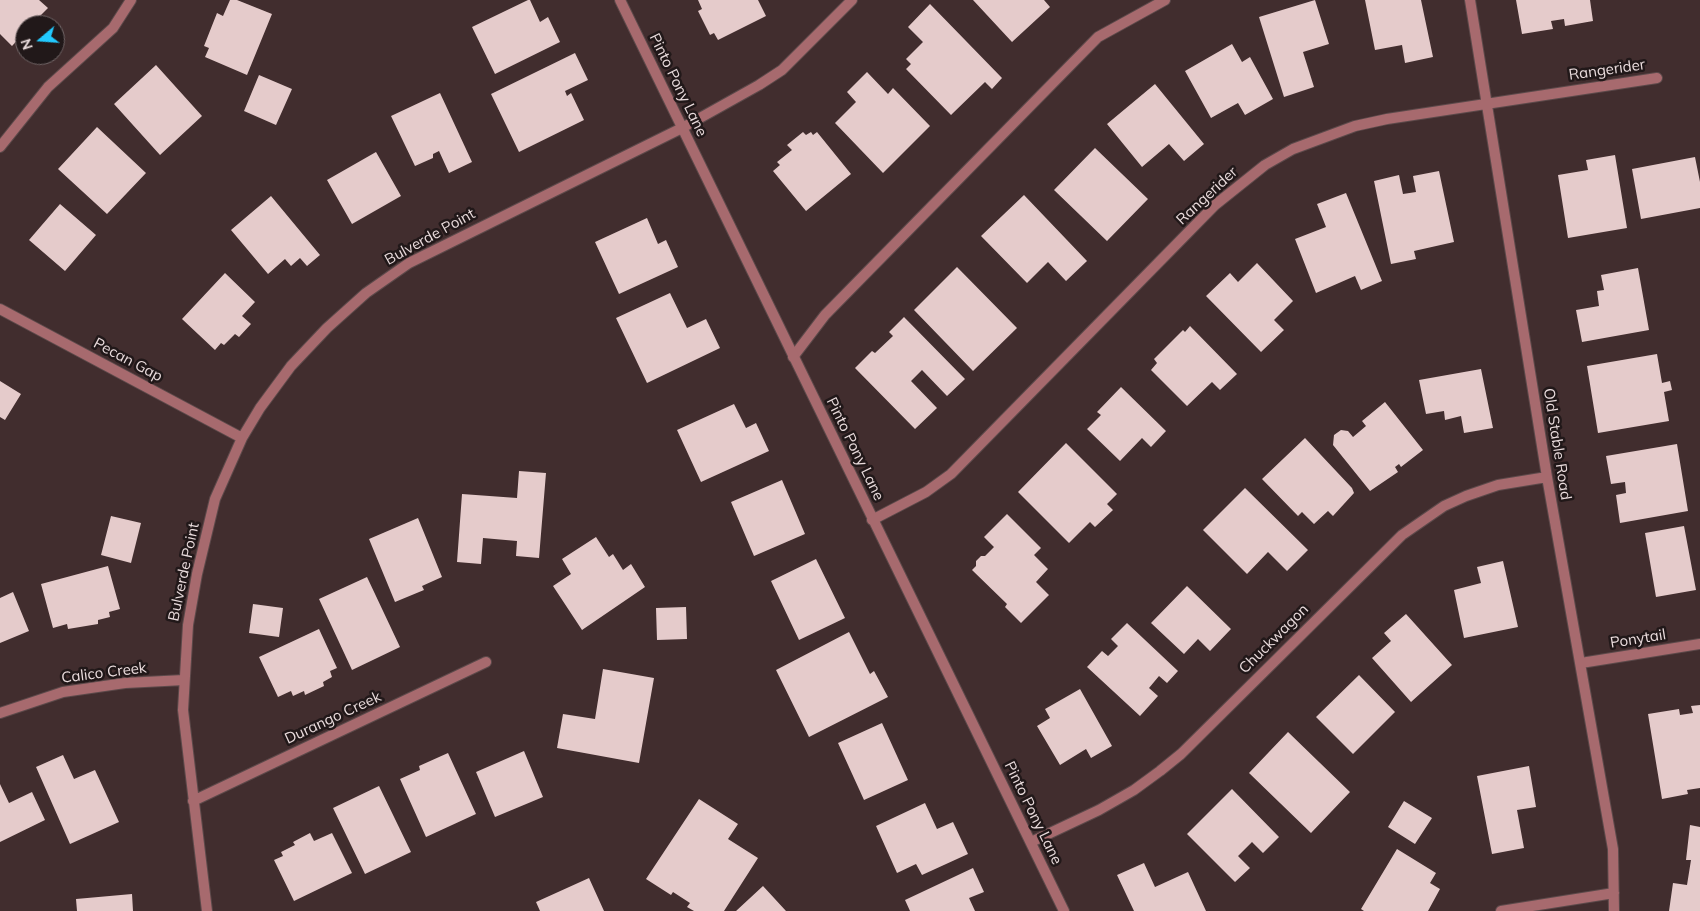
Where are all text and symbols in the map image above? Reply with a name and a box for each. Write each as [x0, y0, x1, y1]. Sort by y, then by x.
north arrow [15, 15, 65, 65]
street label: Pinto Pony Lane [645, 30, 711, 140]
text: N [16, 37, 37, 52]
street label: Rangerider [1568, 56, 1646, 84]
street label: Rangerider [1173, 163, 1241, 229]
street label: Bulverde Point [382, 205, 478, 269]
street label: Pecan Gap [90, 334, 166, 386]
street label: Old Stable Road [1539, 387, 1575, 501]
street label: Pinto Pony Lane [822, 394, 888, 504]
street label: Bulverde Point [165, 521, 203, 623]
street label: Chuckwagon [1236, 601, 1312, 677]
street label: Ponytail [1609, 626, 1667, 652]
street label: Calico Creek [60, 659, 148, 687]
street label: Durango Creek [282, 688, 384, 748]
street label: Pinto Pony Lane [1000, 758, 1066, 868]

